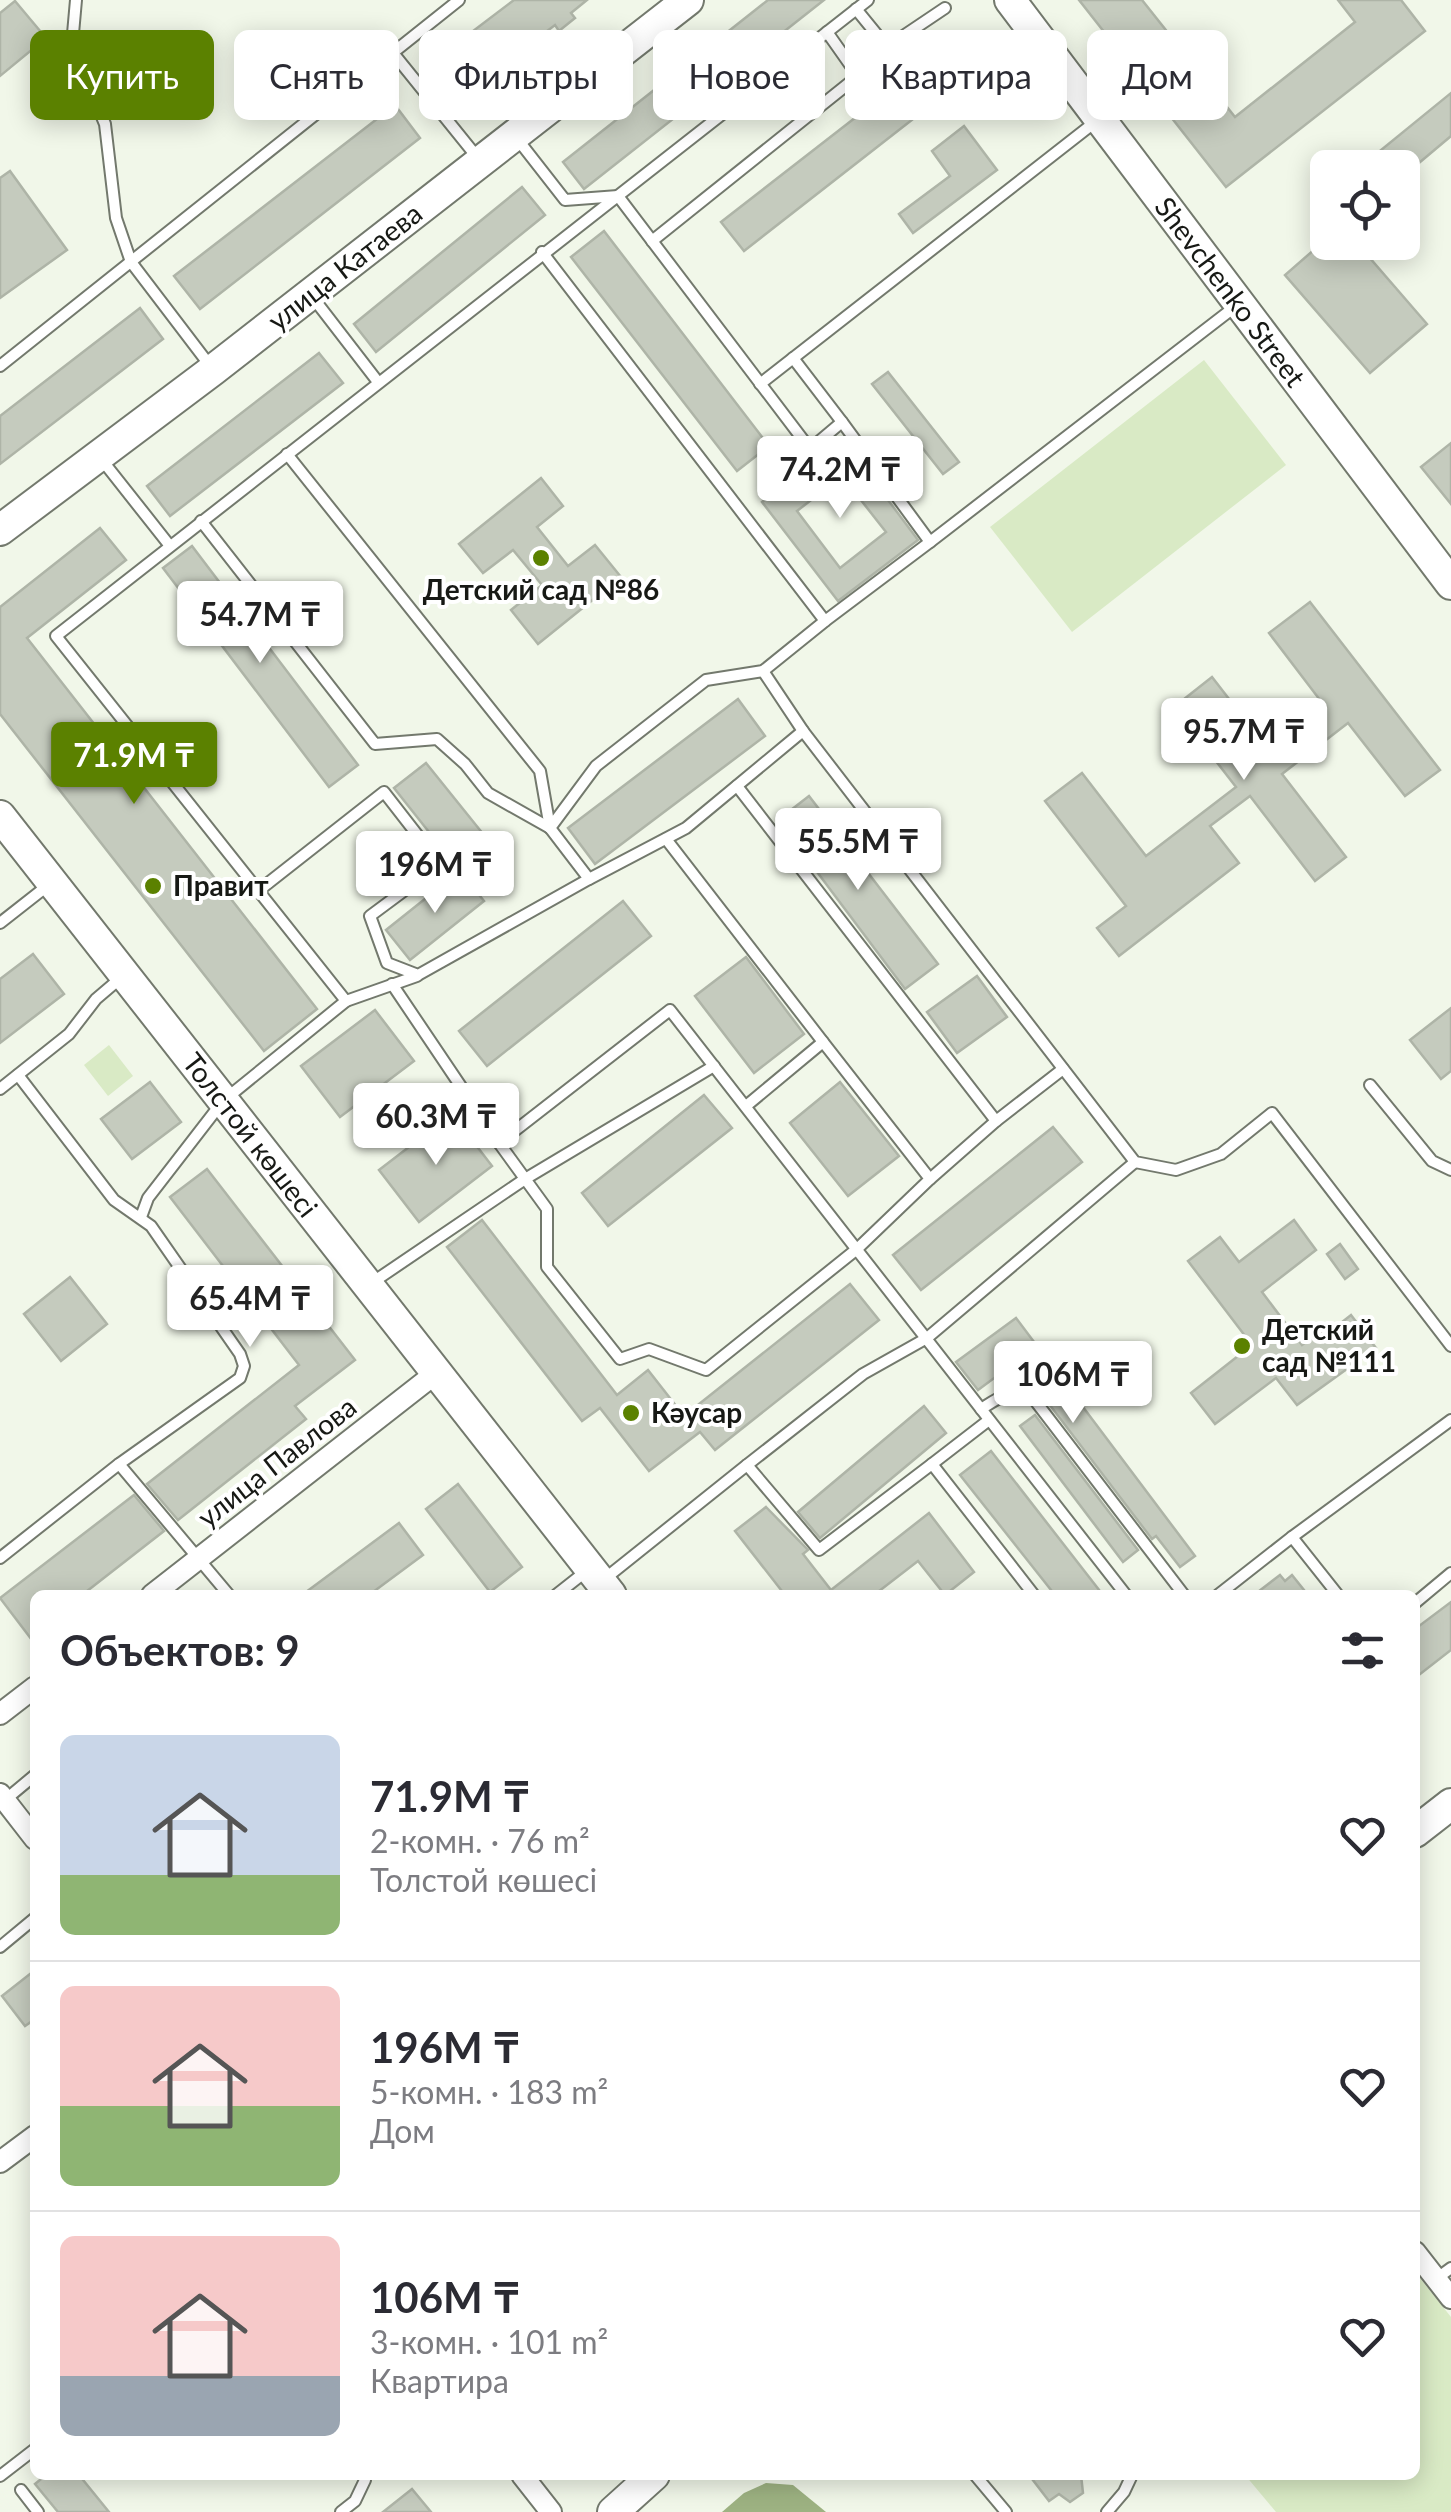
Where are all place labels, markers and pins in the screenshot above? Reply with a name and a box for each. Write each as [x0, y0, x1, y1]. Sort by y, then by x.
pin: 74.2M ₸ [748, 436, 932, 521]
marker: Детский сад №86 [530, 547, 552, 569]
place label: Детский сад №86 [423, 572, 659, 606]
pin: 54.7M ₸ [168, 581, 352, 666]
pin: 95.7M ₸ [1152, 698, 1336, 783]
pin: 71.9M ₸ [42, 722, 226, 807]
pin: 55.5M ₸ [766, 808, 950, 893]
pin: 196M ₸ [354, 831, 516, 916]
place label: Правит [173, 868, 269, 902]
marker: Правит [142, 875, 164, 897]
pin: 60.3M ₸ [344, 1083, 528, 1168]
pin: 65.4M ₸ [158, 1265, 342, 1350]
place label: Детский сад №111 [1262, 1312, 1396, 1378]
marker: Детский сад №111 [1231, 1335, 1253, 1357]
pin: 106M ₸ [992, 1341, 1154, 1426]
place label: Кәусар [651, 1395, 742, 1429]
marker: Кәусар [620, 1402, 642, 1424]

